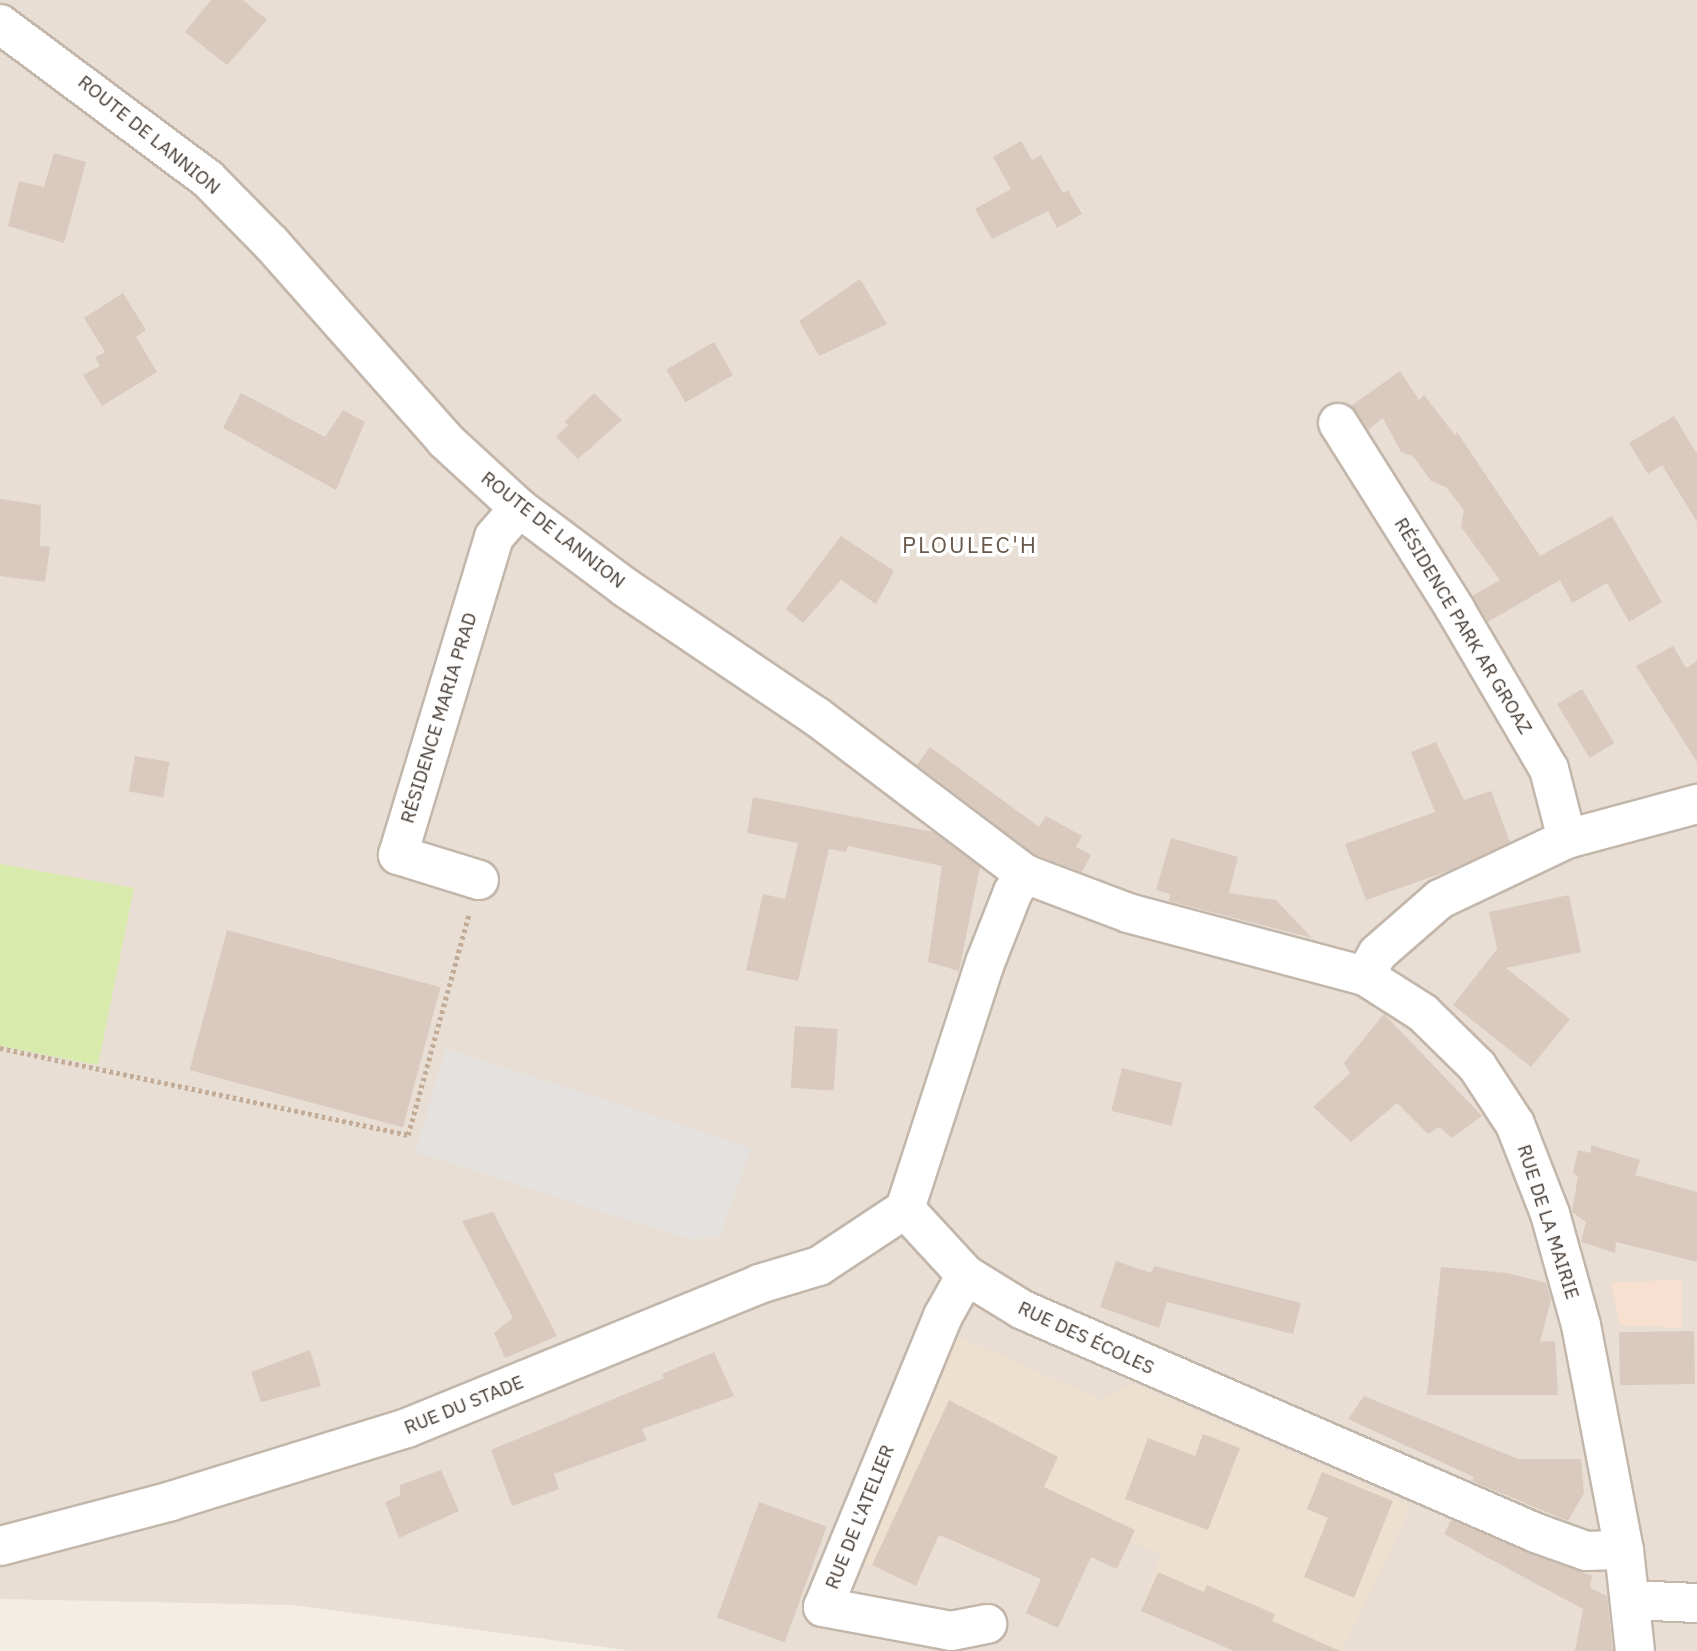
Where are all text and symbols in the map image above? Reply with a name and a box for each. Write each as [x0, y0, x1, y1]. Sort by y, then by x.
street label: ROUTE DE LANNION [73, 71, 225, 199]
street label: ROUTE DE LANNION [476, 467, 630, 593]
street label: RÉSIDENCE PARK AR GROAZ [1389, 514, 1537, 738]
district label: PLOULEC'H [903, 530, 1037, 558]
street label: RÉSIDENCE MARIA PRAD [396, 610, 482, 826]
street label: RUE DE LA MAIRIE [1512, 1142, 1584, 1302]
street label: RUE DES ÉCOLES [1014, 1297, 1158, 1379]
street label: RUE DU STADE [401, 1371, 527, 1439]
street label: RUE DE L'ATELIER [821, 1441, 899, 1593]

